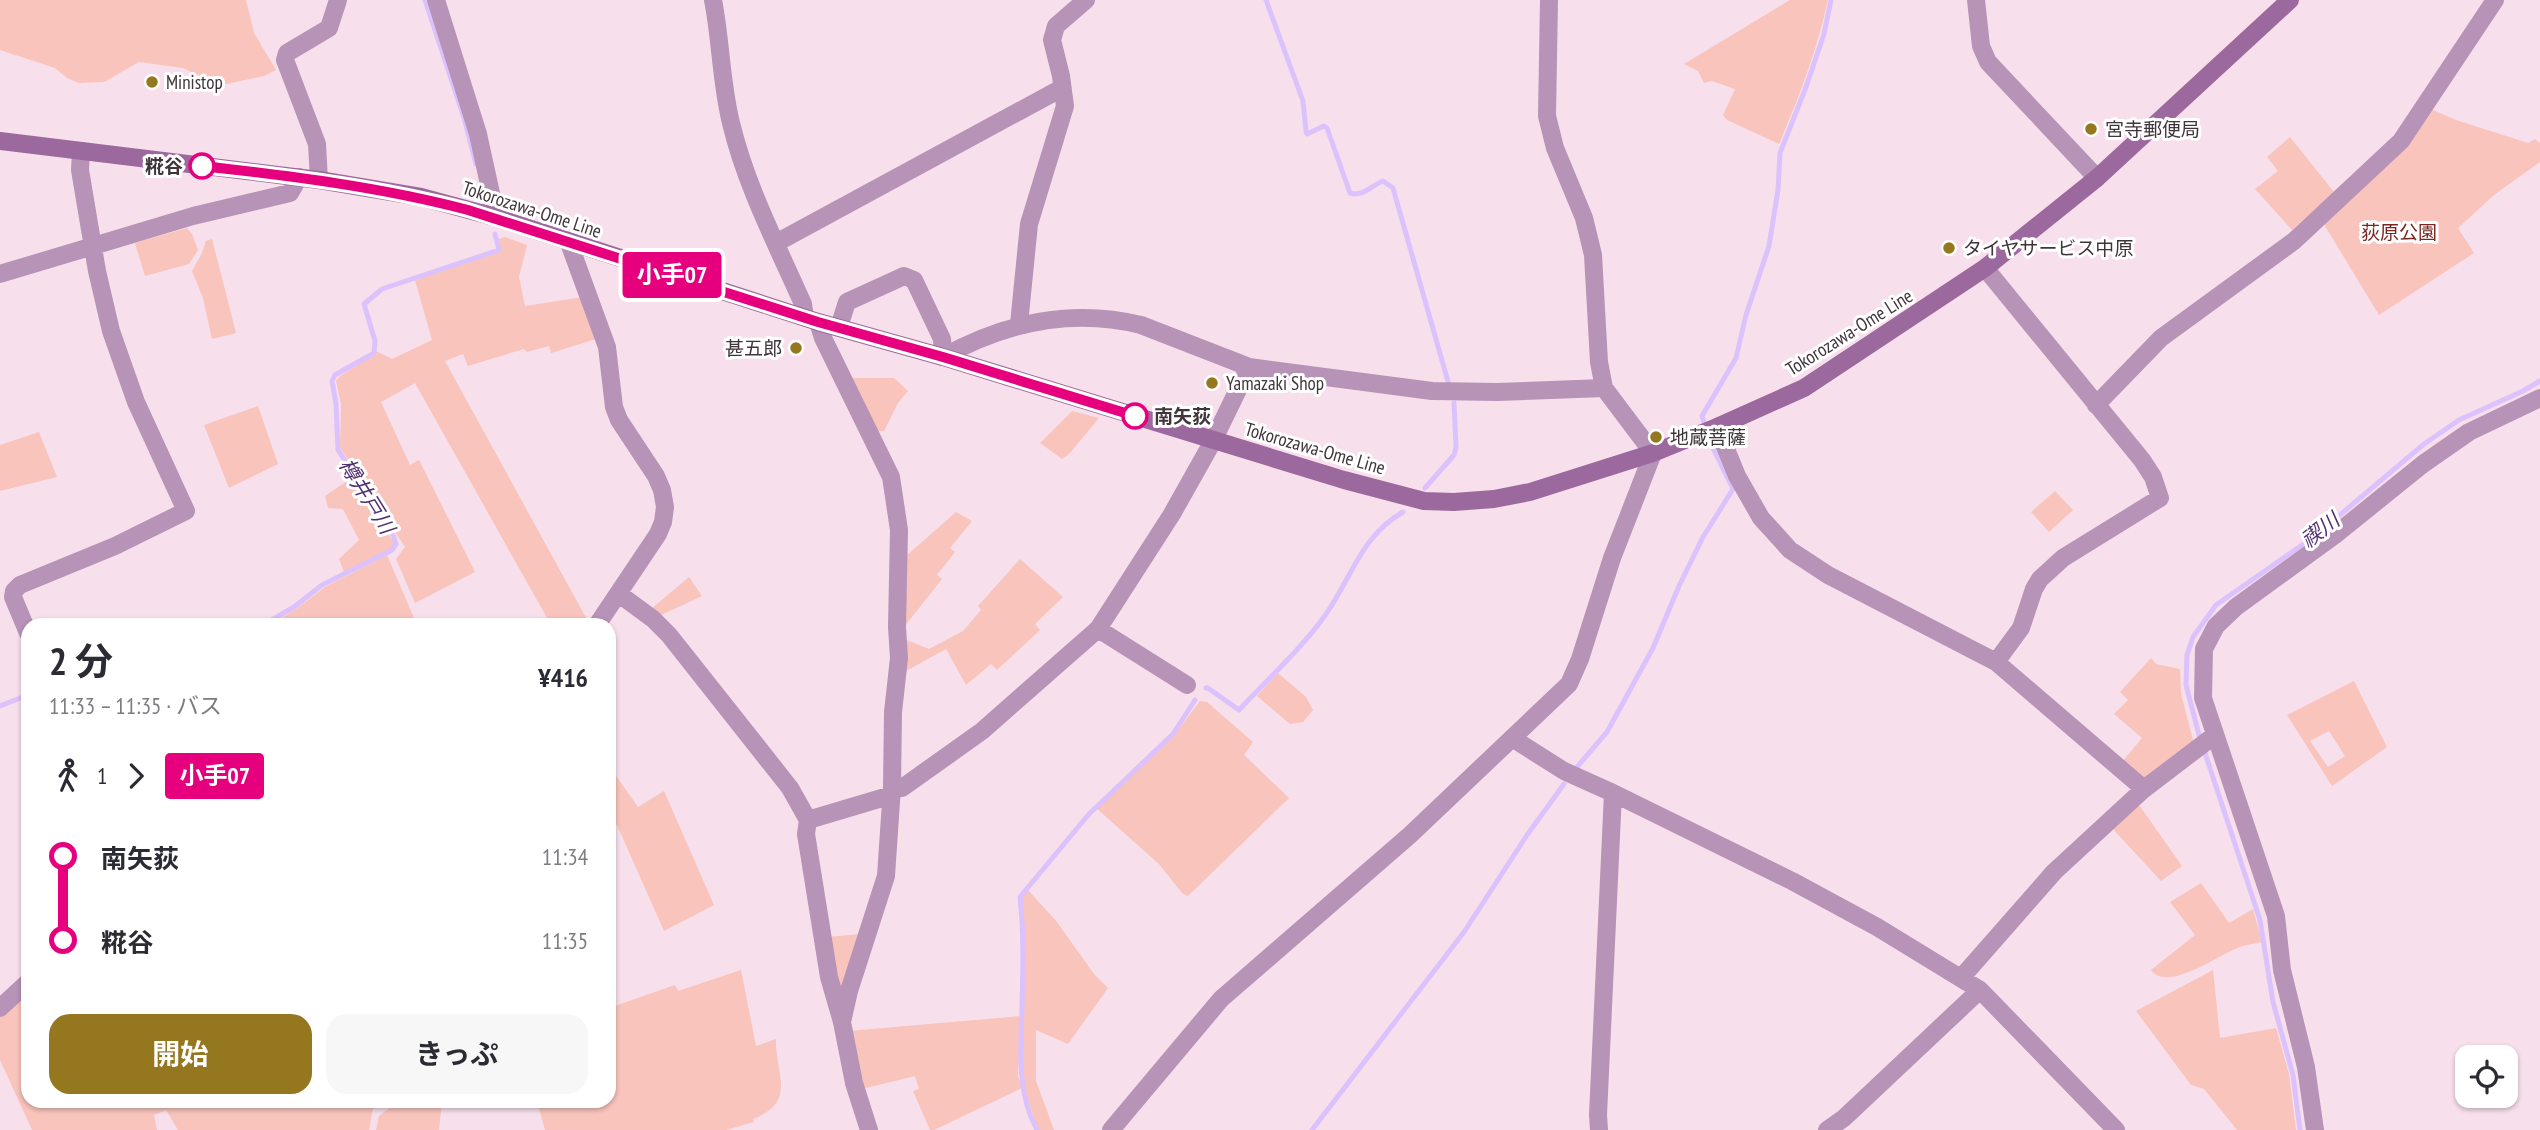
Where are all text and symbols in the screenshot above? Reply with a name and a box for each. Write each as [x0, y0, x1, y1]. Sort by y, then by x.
place label: Ministop [166, 70, 223, 94]
marker: Ministop [144, 74, 160, 90]
place label: 宮寺郵便局 [2105, 117, 2200, 141]
marker: 宮寺郵便局 [2083, 121, 2099, 137]
marker: 糀谷 [189, 153, 215, 179]
place label: 糀谷 [145, 154, 183, 178]
street label: Tokorozawa-Ome Line [459, 175, 605, 243]
park label: 荻原公園 [2361, 220, 2437, 244]
place label: タイヤサービス中原 [1963, 236, 2133, 260]
marker: タイヤサービス中原 [1941, 240, 1957, 256]
line badge: 小手07 [623, 252, 721, 298]
text: 小手07 [637, 259, 707, 290]
street label: Tokorozawa-Ome Line [1781, 283, 1917, 381]
place label: 甚五郎 [725, 336, 782, 360]
marker: 甚五郎 [788, 340, 804, 356]
place label: Yamazaki Shop [1226, 371, 1324, 395]
marker: Yamazaki Shop [1204, 375, 1220, 391]
marker: 南矢荻 [1122, 403, 1148, 429]
place label: 南矢荻 [1154, 404, 1211, 428]
street label: Tokorozawa-Ome Line [1242, 416, 1388, 480]
place label: 地蔵菩薩 [1670, 425, 1746, 449]
marker: 地蔵菩薩 [1648, 429, 1664, 445]
water label: 樽井戸川 [333, 453, 402, 540]
water label: 禊川 [2295, 505, 2346, 554]
text: 2 分 [49, 636, 113, 685]
text: ¥416 [538, 661, 588, 694]
text: 11:33 – 11:35 · バス [49, 691, 222, 720]
icon: walk [49, 757, 87, 795]
icon: forward [117, 757, 155, 795]
text: 小手07 [179, 760, 250, 791]
text: 1 [97, 761, 107, 790]
text: 南矢荻 [101, 842, 179, 875]
text: 11:34 [542, 842, 588, 871]
text: 糀谷 [101, 926, 153, 959]
text: 11:35 [542, 926, 588, 955]
button: 開始 [49, 1014, 312, 1094]
button: きっぷ [326, 1014, 588, 1094]
map controls [2455, 1045, 2518, 1108]
button: locate [2455, 1045, 2518, 1108]

